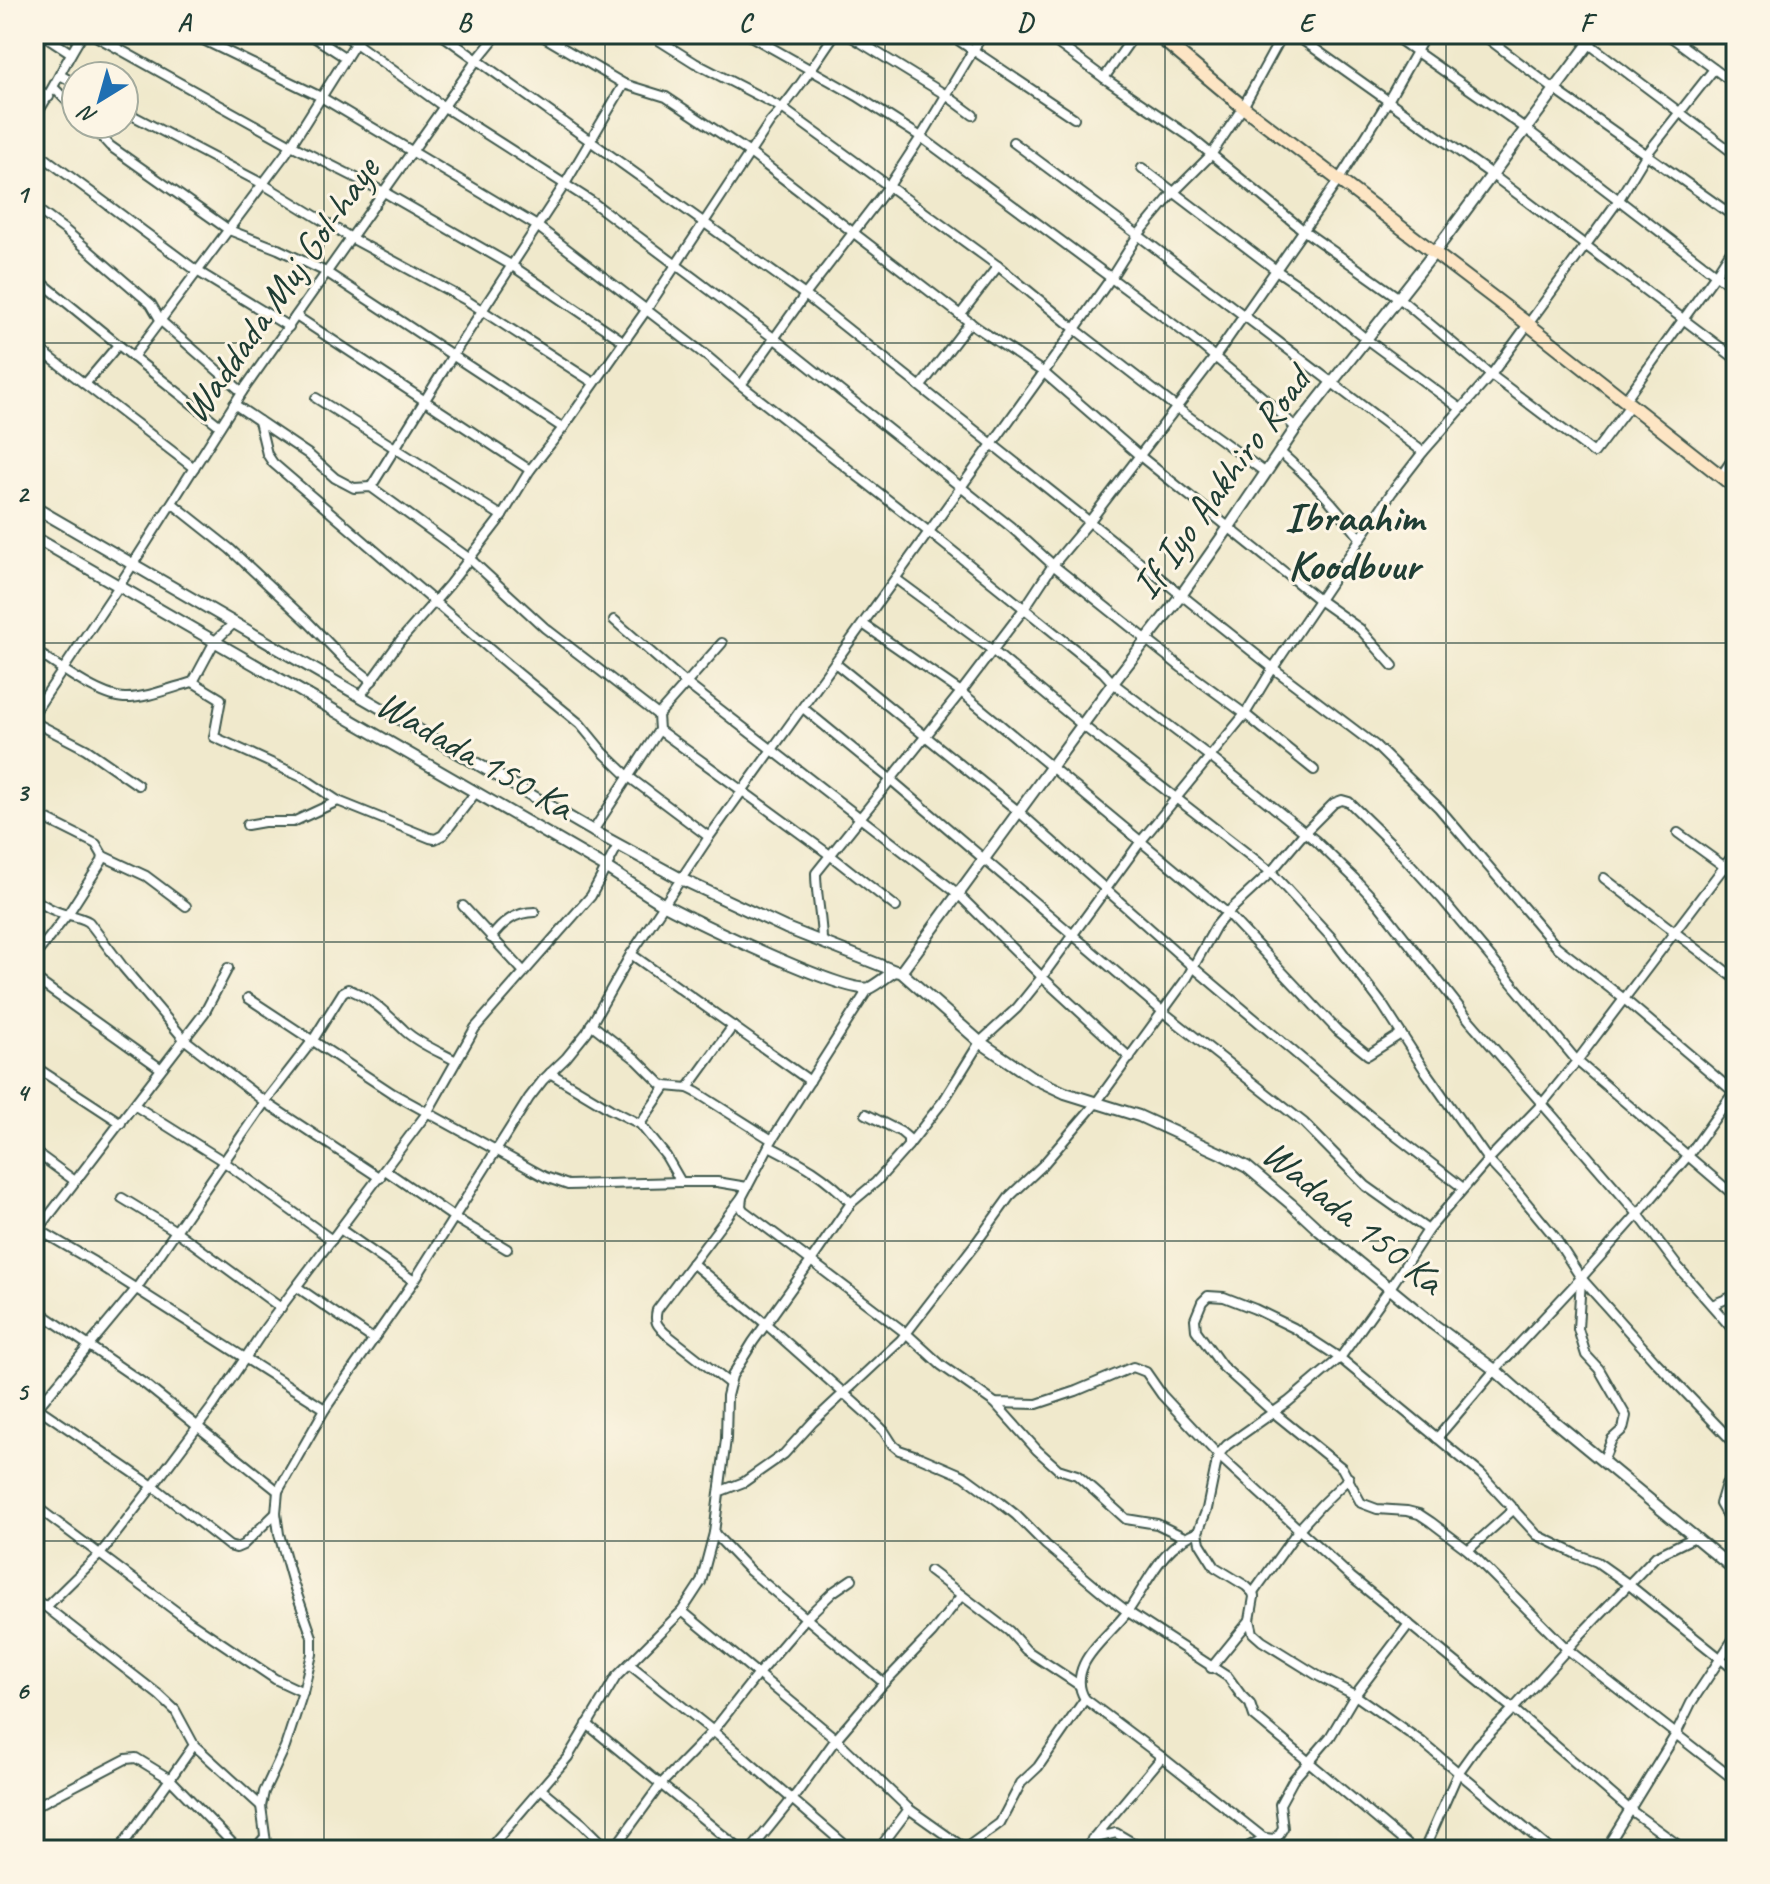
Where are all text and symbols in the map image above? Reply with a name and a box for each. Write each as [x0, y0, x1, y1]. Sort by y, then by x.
text: A [177, 6, 192, 39]
text: B [457, 6, 473, 39]
text: C [739, 6, 755, 39]
text: D [1017, 6, 1035, 39]
text: E [1299, 6, 1317, 39]
text: F [1580, 6, 1598, 39]
north arrow [60, 60, 140, 140]
text: N [72, 98, 102, 130]
street label: Waddada Muj Gol-haye [170, 145, 392, 433]
text: 1 [16, 178, 31, 211]
street label: If Iyo Aakhiro Road [1120, 353, 1325, 608]
text: 2 [16, 477, 30, 510]
district label: Ibraahim Koodbuur [1285, 491, 1428, 592]
street label: Wadada 150 Ka [368, 679, 585, 833]
text: 3 [16, 776, 30, 809]
text: 4 [16, 1076, 31, 1109]
street label: Wadada 150 Ka [1252, 1129, 1456, 1307]
text: 5 [16, 1375, 30, 1408]
text: 6 [16, 1674, 30, 1707]

